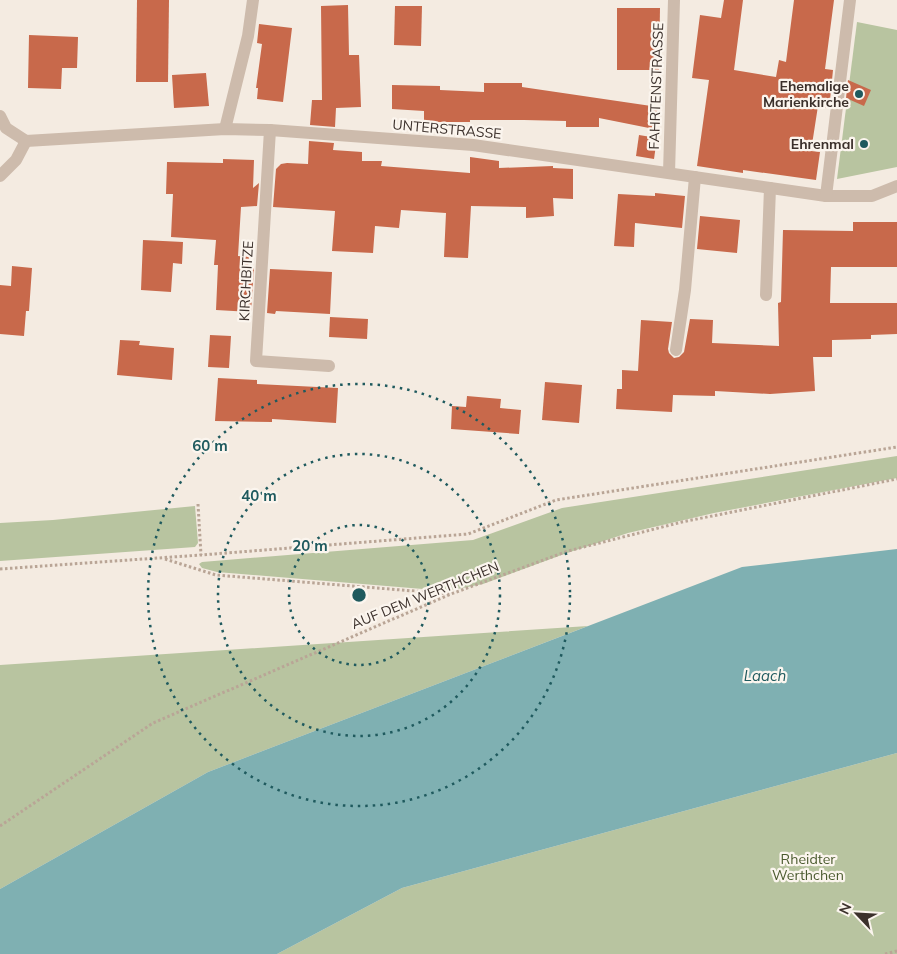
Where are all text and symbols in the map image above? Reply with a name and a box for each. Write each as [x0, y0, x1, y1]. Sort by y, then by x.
street label: FAHRTENSTRASSE [645, 22, 667, 150]
place label: Ehemalige Marienkirche [763, 77, 849, 111]
marker: Ehemalige Marienkirche [853, 88, 865, 100]
street label: UNTERSTRASSE [392, 115, 502, 143]
place label: Ehrenmal [791, 135, 854, 153]
marker: Ehrenmal [858, 138, 870, 150]
street label: KIRCHBITZE [235, 240, 257, 322]
text: 60 m [192, 436, 228, 455]
text: 40 m [241, 486, 277, 505]
text: 20 m [292, 536, 328, 555]
street label: AUF DEM WERTHCHEN [349, 557, 501, 633]
centre of rings [350, 586, 368, 604]
water label: Laach [744, 666, 786, 685]
park label: Rheidter Werthchen [772, 850, 844, 884]
north arrow [832, 889, 882, 939]
text: N [835, 900, 856, 917]

